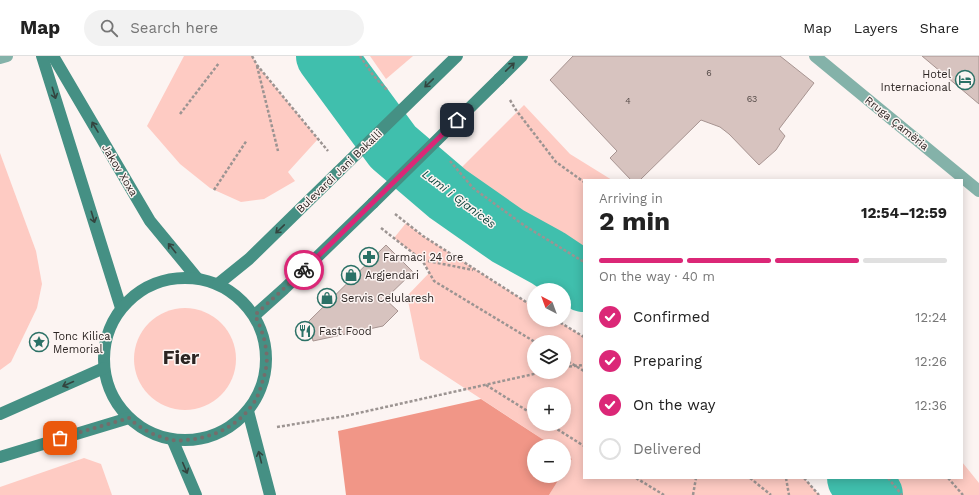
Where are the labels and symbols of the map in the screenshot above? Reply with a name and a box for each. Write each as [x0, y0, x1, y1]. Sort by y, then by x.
one-way arrow [505, 62, 515, 72]
house number: 6 [706, 68, 712, 78]
place label: Hotel Internacional [881, 68, 952, 94]
hotel icon: Hotel Internacional [954, 69, 976, 91]
one-way arrow [424, 78, 434, 88]
one-way arrow [51, 87, 58, 100]
house number: 63 [747, 94, 757, 104]
street label: Rruga Çamëria [862, 94, 931, 153]
house number: 4 [625, 96, 631, 106]
pin [440, 103, 474, 137]
one-way arrow [90, 121, 98, 133]
street label: Bulevardi Jani Bakalli [294, 127, 385, 216]
street label: Jakov Xoxa [99, 142, 140, 199]
water label: Lumi i Gjanicës [420, 167, 498, 231]
one-way arrow [89, 211, 97, 223]
one-way arrow [275, 224, 285, 234]
one-way arrow [168, 242, 177, 253]
pharmacy icon: Farmaci 24 ore [358, 246, 380, 268]
courier [284, 250, 324, 290]
place label: Farmaci 24 ore [383, 251, 463, 264]
shop icon: Argjendari [340, 264, 362, 286]
place label: Argjendari [365, 269, 419, 282]
north arrow [527, 283, 571, 327]
shop icon: Servis Celularesh [316, 287, 338, 309]
place label: Servis Celularesh [341, 292, 434, 305]
restaurant icon: Fast Food [294, 320, 316, 342]
place label: Fast Food [319, 325, 372, 338]
place label: Tonc Kilica Memorial [53, 330, 111, 356]
place icon: Tonc Kilica Memorial [28, 331, 50, 353]
district label: Fier [163, 346, 200, 369]
one-way arrow [63, 381, 75, 388]
pin [43, 421, 77, 455]
one-way arrow [256, 451, 263, 464]
one-way arrow [181, 461, 189, 473]

